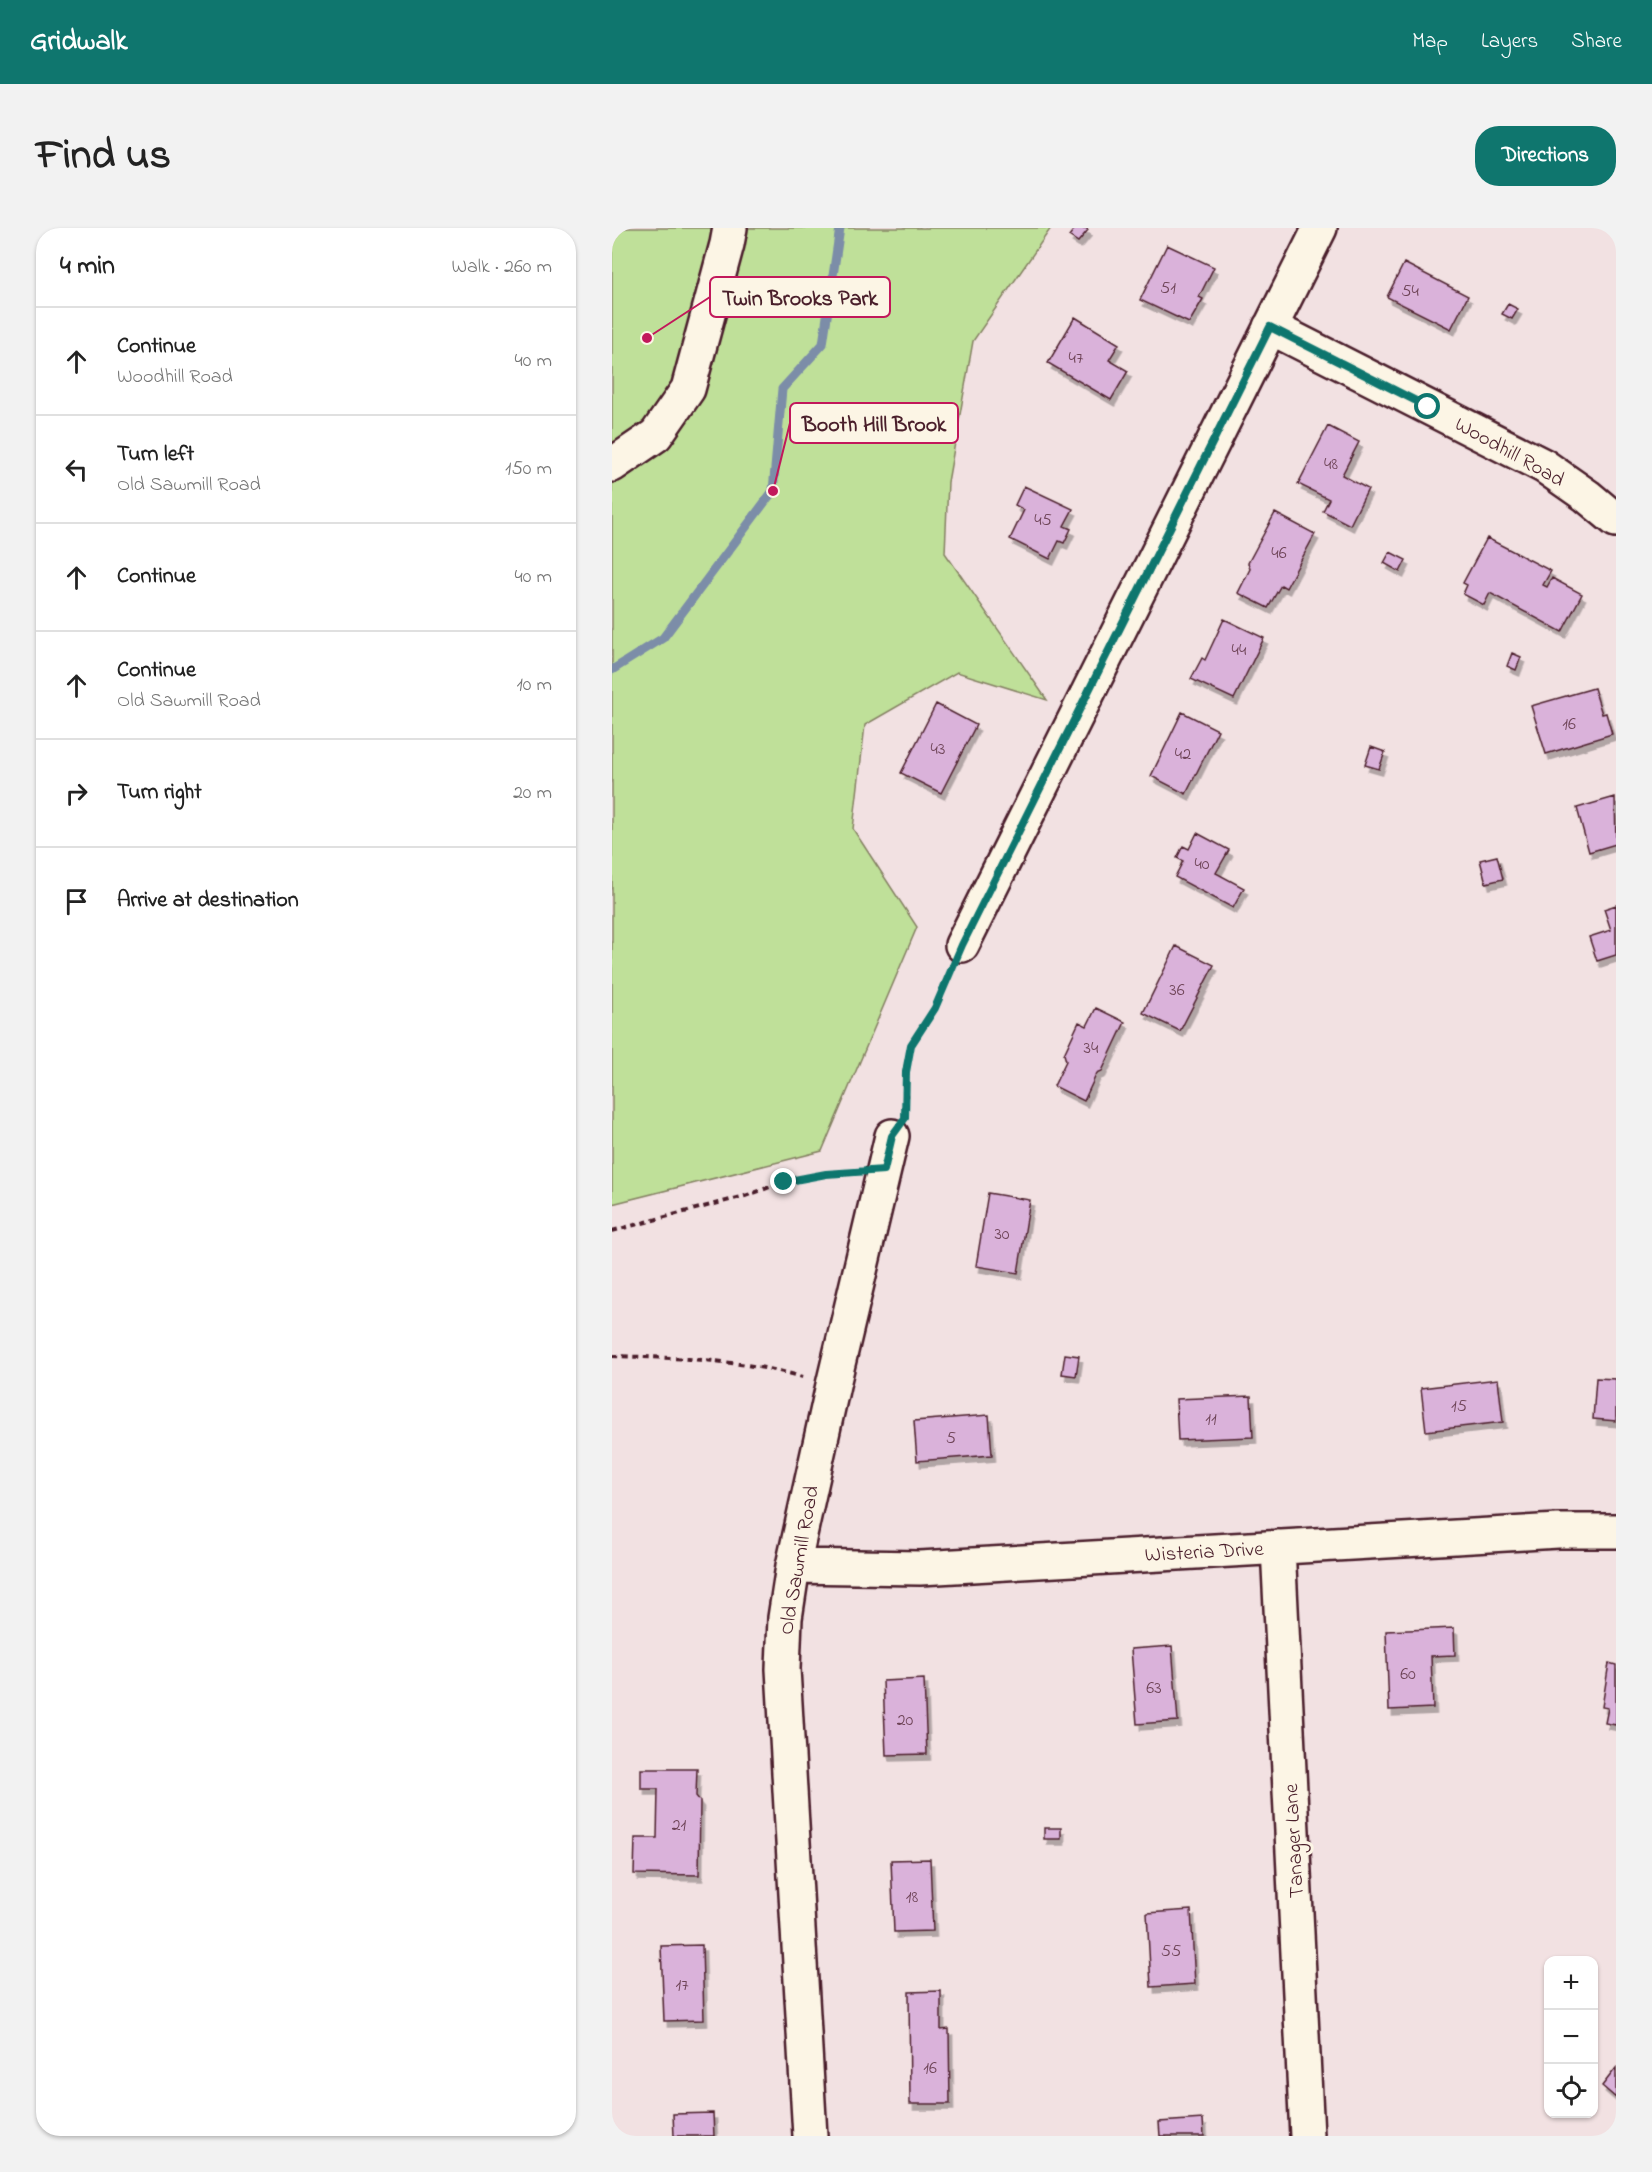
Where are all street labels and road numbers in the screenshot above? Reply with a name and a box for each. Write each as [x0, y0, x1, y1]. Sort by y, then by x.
street label: Woodhill Road [1449, 410, 1570, 495]
street label: Old Sawmill Road [772, 1483, 828, 1637]
street label: Wisteria Drive [1144, 1535, 1265, 1571]
street label: Tanager Lane [1277, 1782, 1315, 1899]

